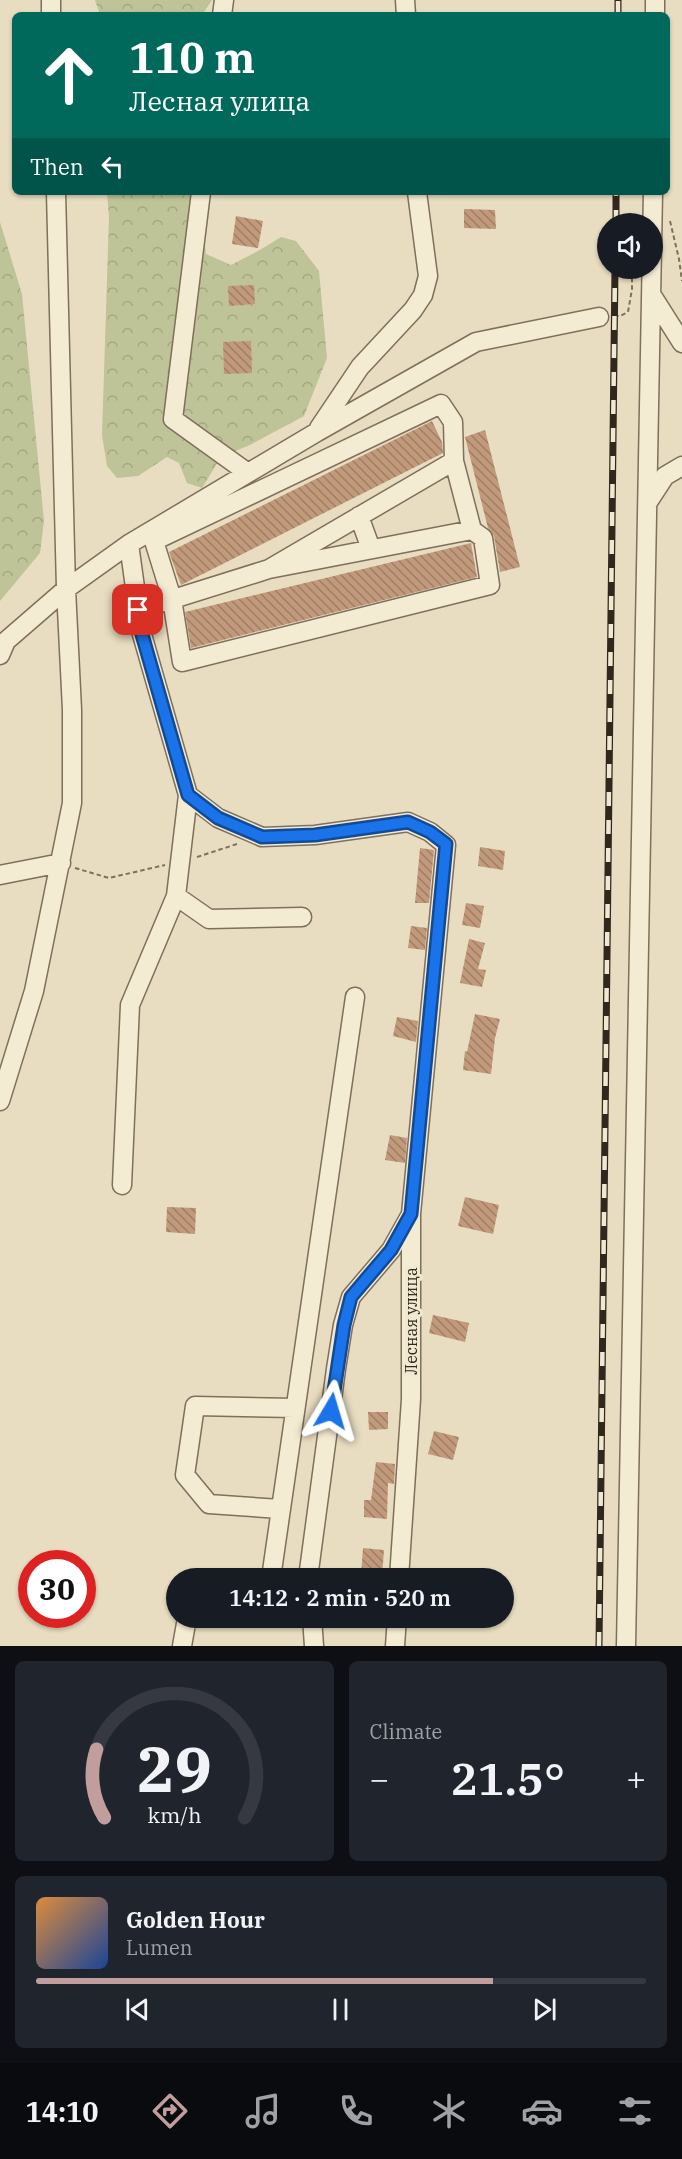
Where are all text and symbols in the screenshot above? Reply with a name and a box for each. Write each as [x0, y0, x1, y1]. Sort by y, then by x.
text: 110 m [129, 30, 255, 85]
icon: ahead [30, 36, 108, 114]
text: Лесная улица [129, 83, 310, 118]
icon: left [96, 150, 129, 183]
text: Then [30, 152, 84, 181]
map controls [597, 213, 663, 279]
button: sound [597, 213, 663, 279]
pin [112, 584, 163, 635]
icon: arrive [121, 593, 154, 626]
street label: Лесная улица [401, 1267, 421, 1375]
position arrow [299, 1379, 363, 1443]
speed limit sign: 30 [18, 1550, 96, 1628]
text: 14:12 · 2 min · 520 m [229, 1583, 451, 1612]
text: Climate [370, 1718, 442, 1745]
text: 29 [137, 1728, 212, 1809]
text: 21.5° [450, 1749, 565, 1807]
text: − [370, 1757, 389, 1800]
text: + [626, 1757, 646, 1800]
text: km/h [147, 1801, 201, 1829]
text: Golden Hour [126, 1905, 265, 1934]
text: Lumen [126, 1934, 193, 1961]
icon: previous [121, 1993, 154, 2026]
icon: pause [324, 1993, 357, 2026]
icon: next [528, 1993, 561, 2026]
icon: directions [149, 2090, 191, 2132]
icon: music [242, 2090, 284, 2132]
icon: phone [335, 2090, 377, 2132]
icon: climate [428, 2090, 470, 2132]
icon: car [521, 2090, 563, 2132]
icon: filters [614, 2090, 656, 2132]
text: 14:10 [26, 2094, 98, 2129]

